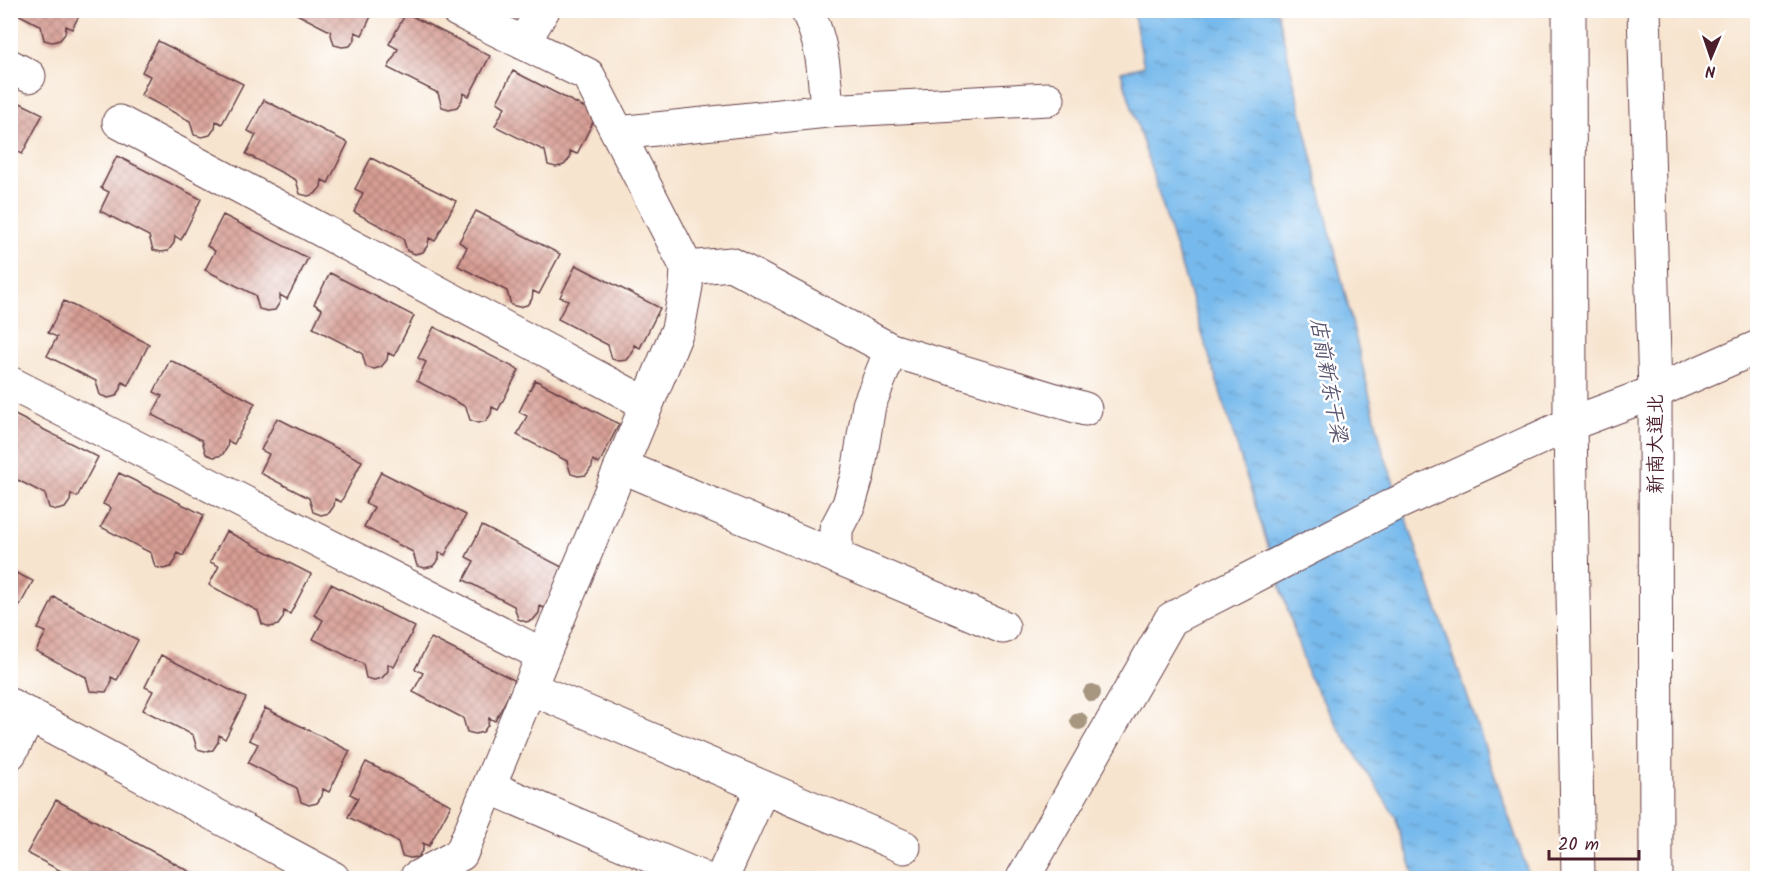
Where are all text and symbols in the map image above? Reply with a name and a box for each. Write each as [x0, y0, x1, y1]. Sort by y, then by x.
north arrow [1681, 27, 1741, 87]
text: N [1705, 58, 1716, 83]
water label: 店前新东干梁 [1300, 315, 1355, 447]
street label: 新南大道北 [1641, 394, 1673, 494]
scale bar [1549, 823, 1639, 861]
text: 20 m [1558, 831, 1599, 860]

